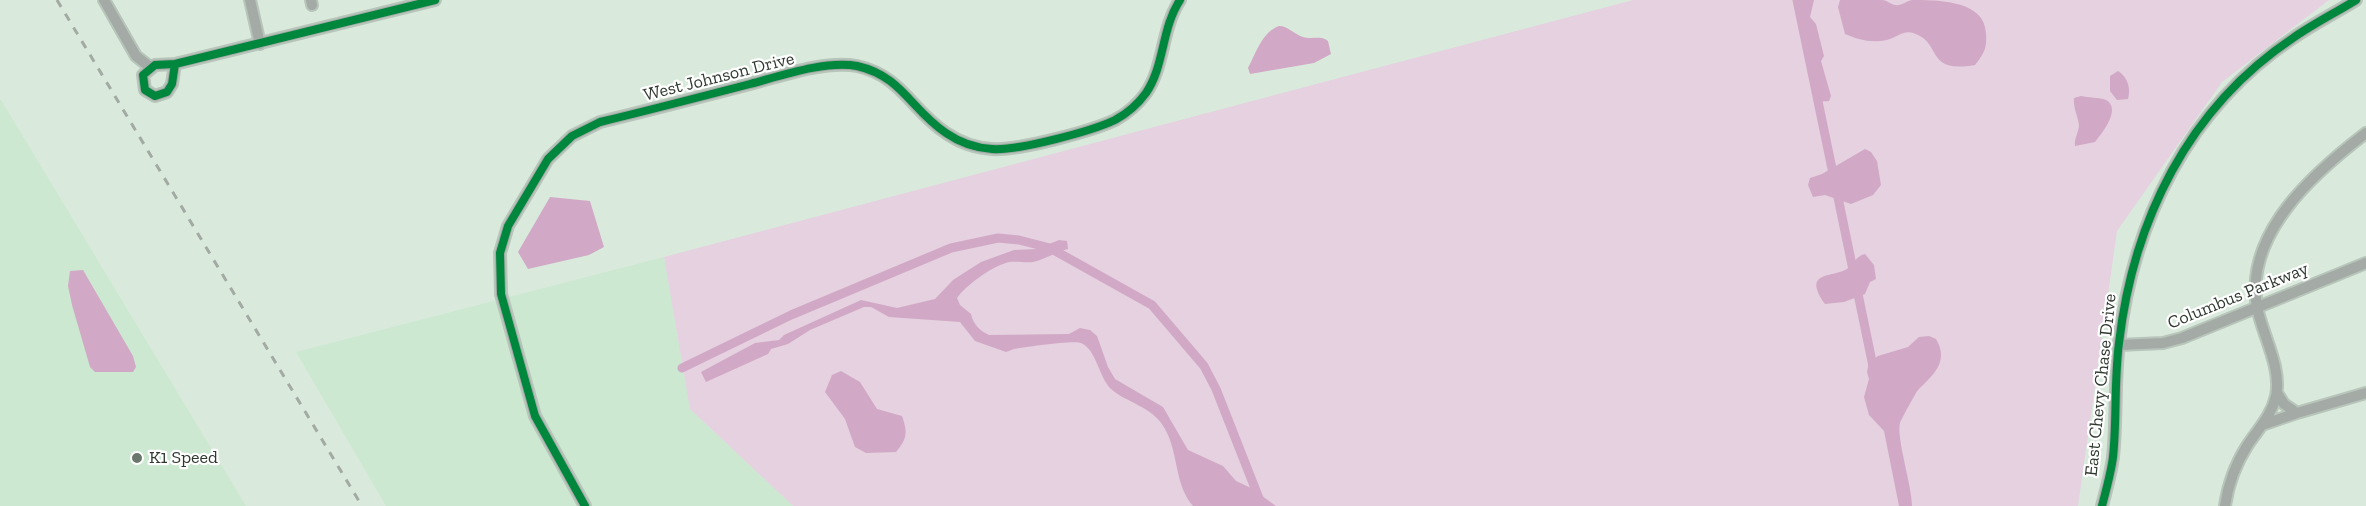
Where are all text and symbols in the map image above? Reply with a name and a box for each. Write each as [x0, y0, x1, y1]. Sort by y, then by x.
street label: West Johnson Drive [641, 48, 797, 106]
street label: Columbus Parkway [2164, 258, 2312, 334]
street label: East Chevy Chase Drive [2081, 293, 2121, 477]
place label: K1 Speed [149, 447, 218, 469]
marker: K1 Speed [130, 451, 144, 465]

